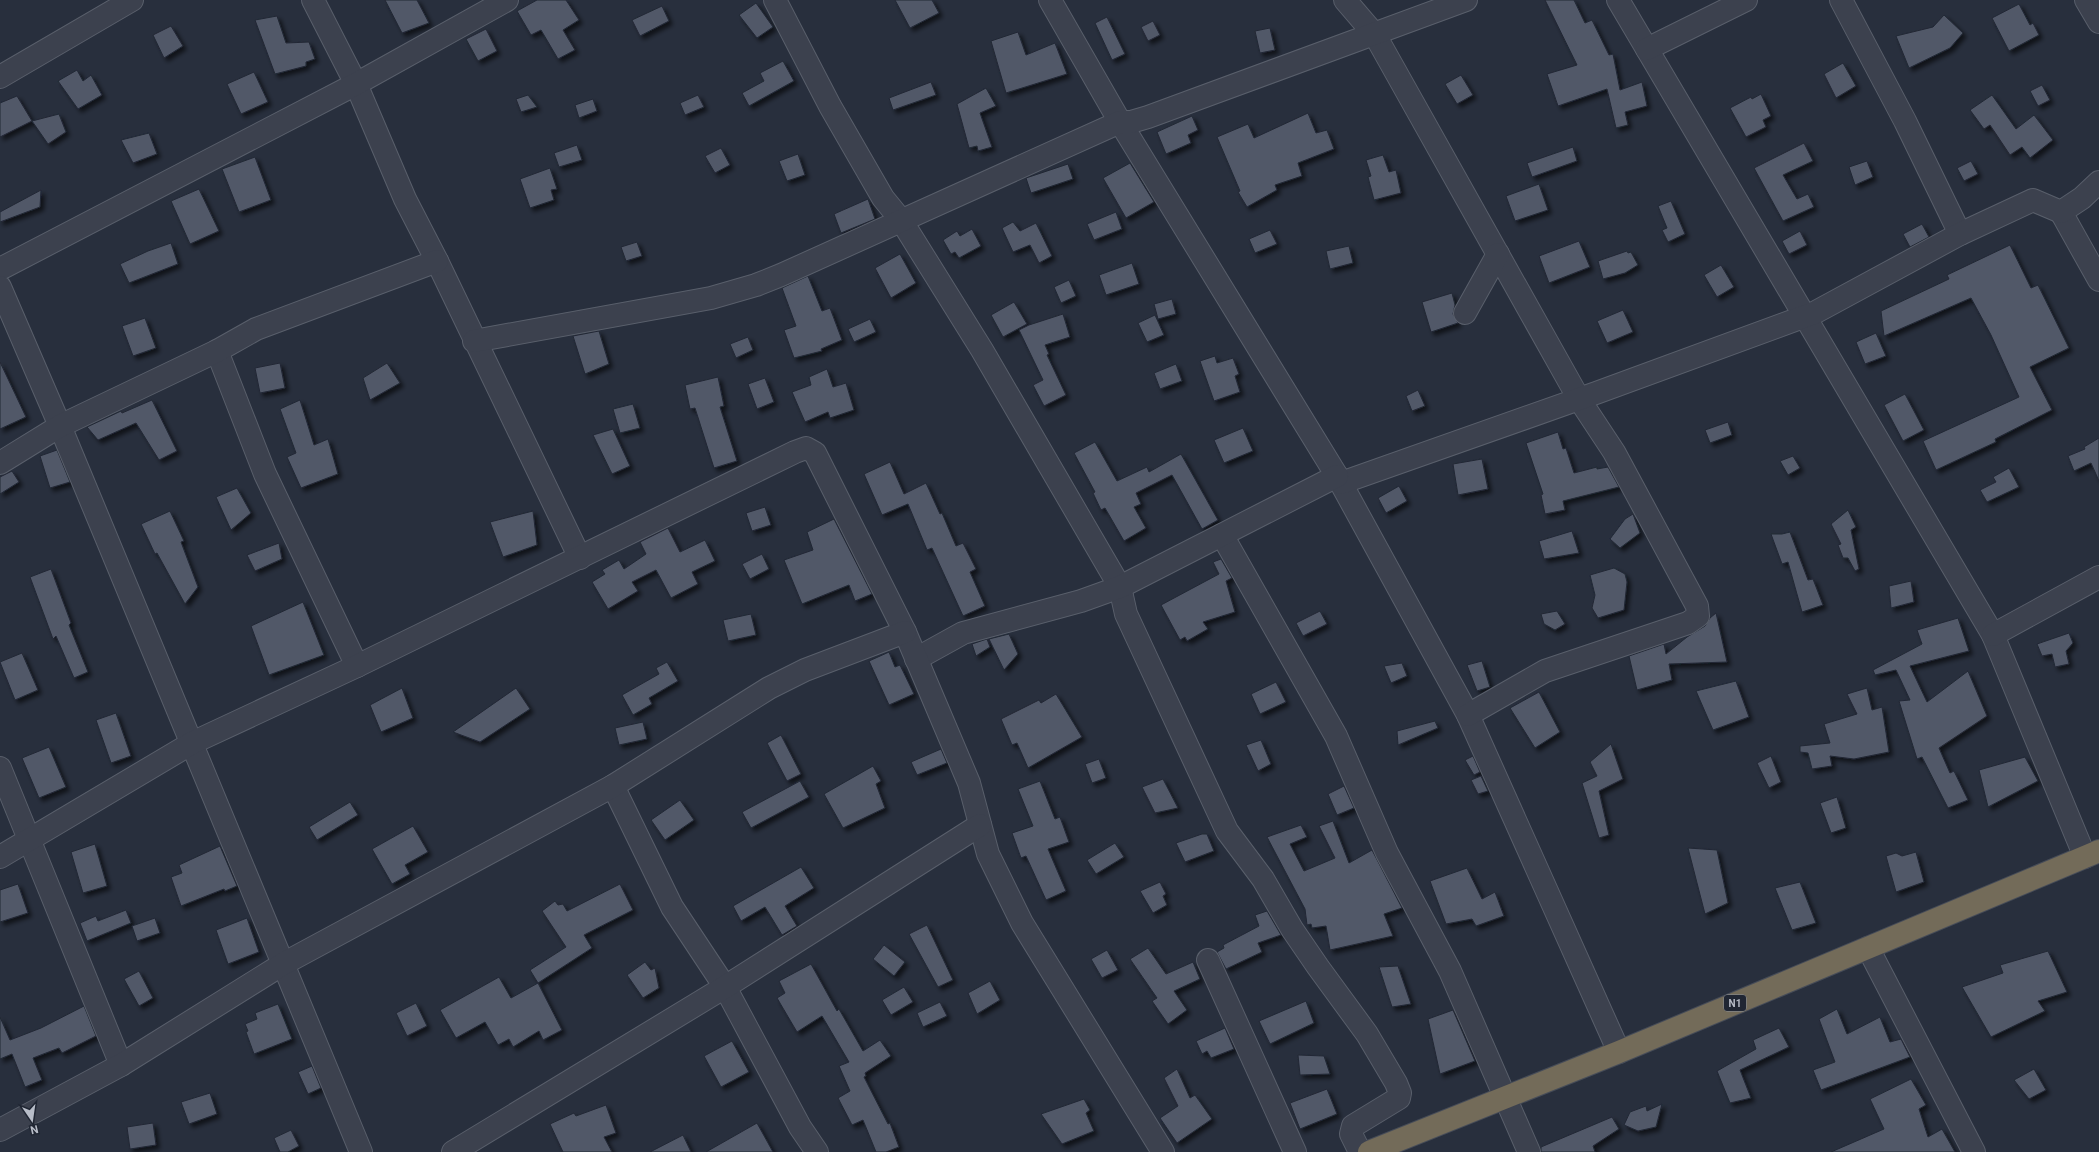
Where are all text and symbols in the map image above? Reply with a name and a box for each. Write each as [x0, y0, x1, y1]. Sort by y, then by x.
road number: N1 [1724, 995, 1746, 1011]
north arrow [12, 1100, 52, 1140]
text: N [29, 1122, 39, 1137]

